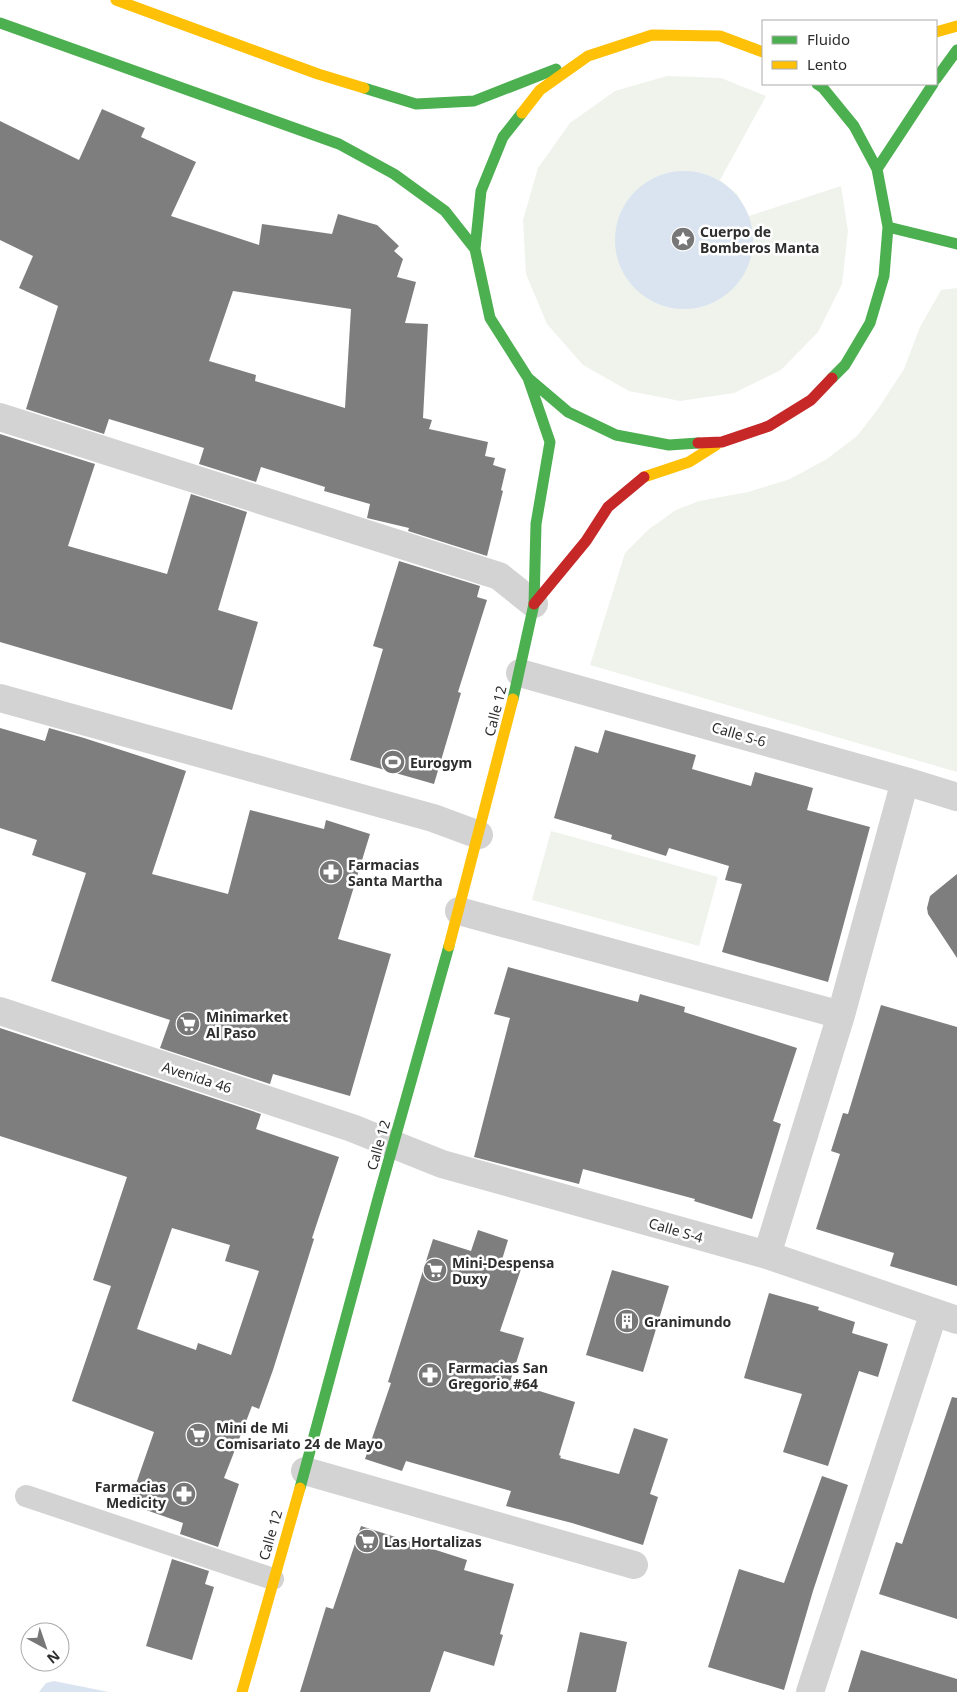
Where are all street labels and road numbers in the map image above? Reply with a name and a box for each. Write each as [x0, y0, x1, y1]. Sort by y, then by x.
street label: Calle 12 [480, 684, 510, 738]
street label: Calle S-6 [710, 717, 768, 751]
street label: Avenida 46 [160, 1057, 234, 1097]
street label: Calle 12 [362, 1118, 394, 1172]
street label: Calle S-4 [647, 1213, 705, 1247]
street label: Calle 12 [254, 1508, 286, 1562]

